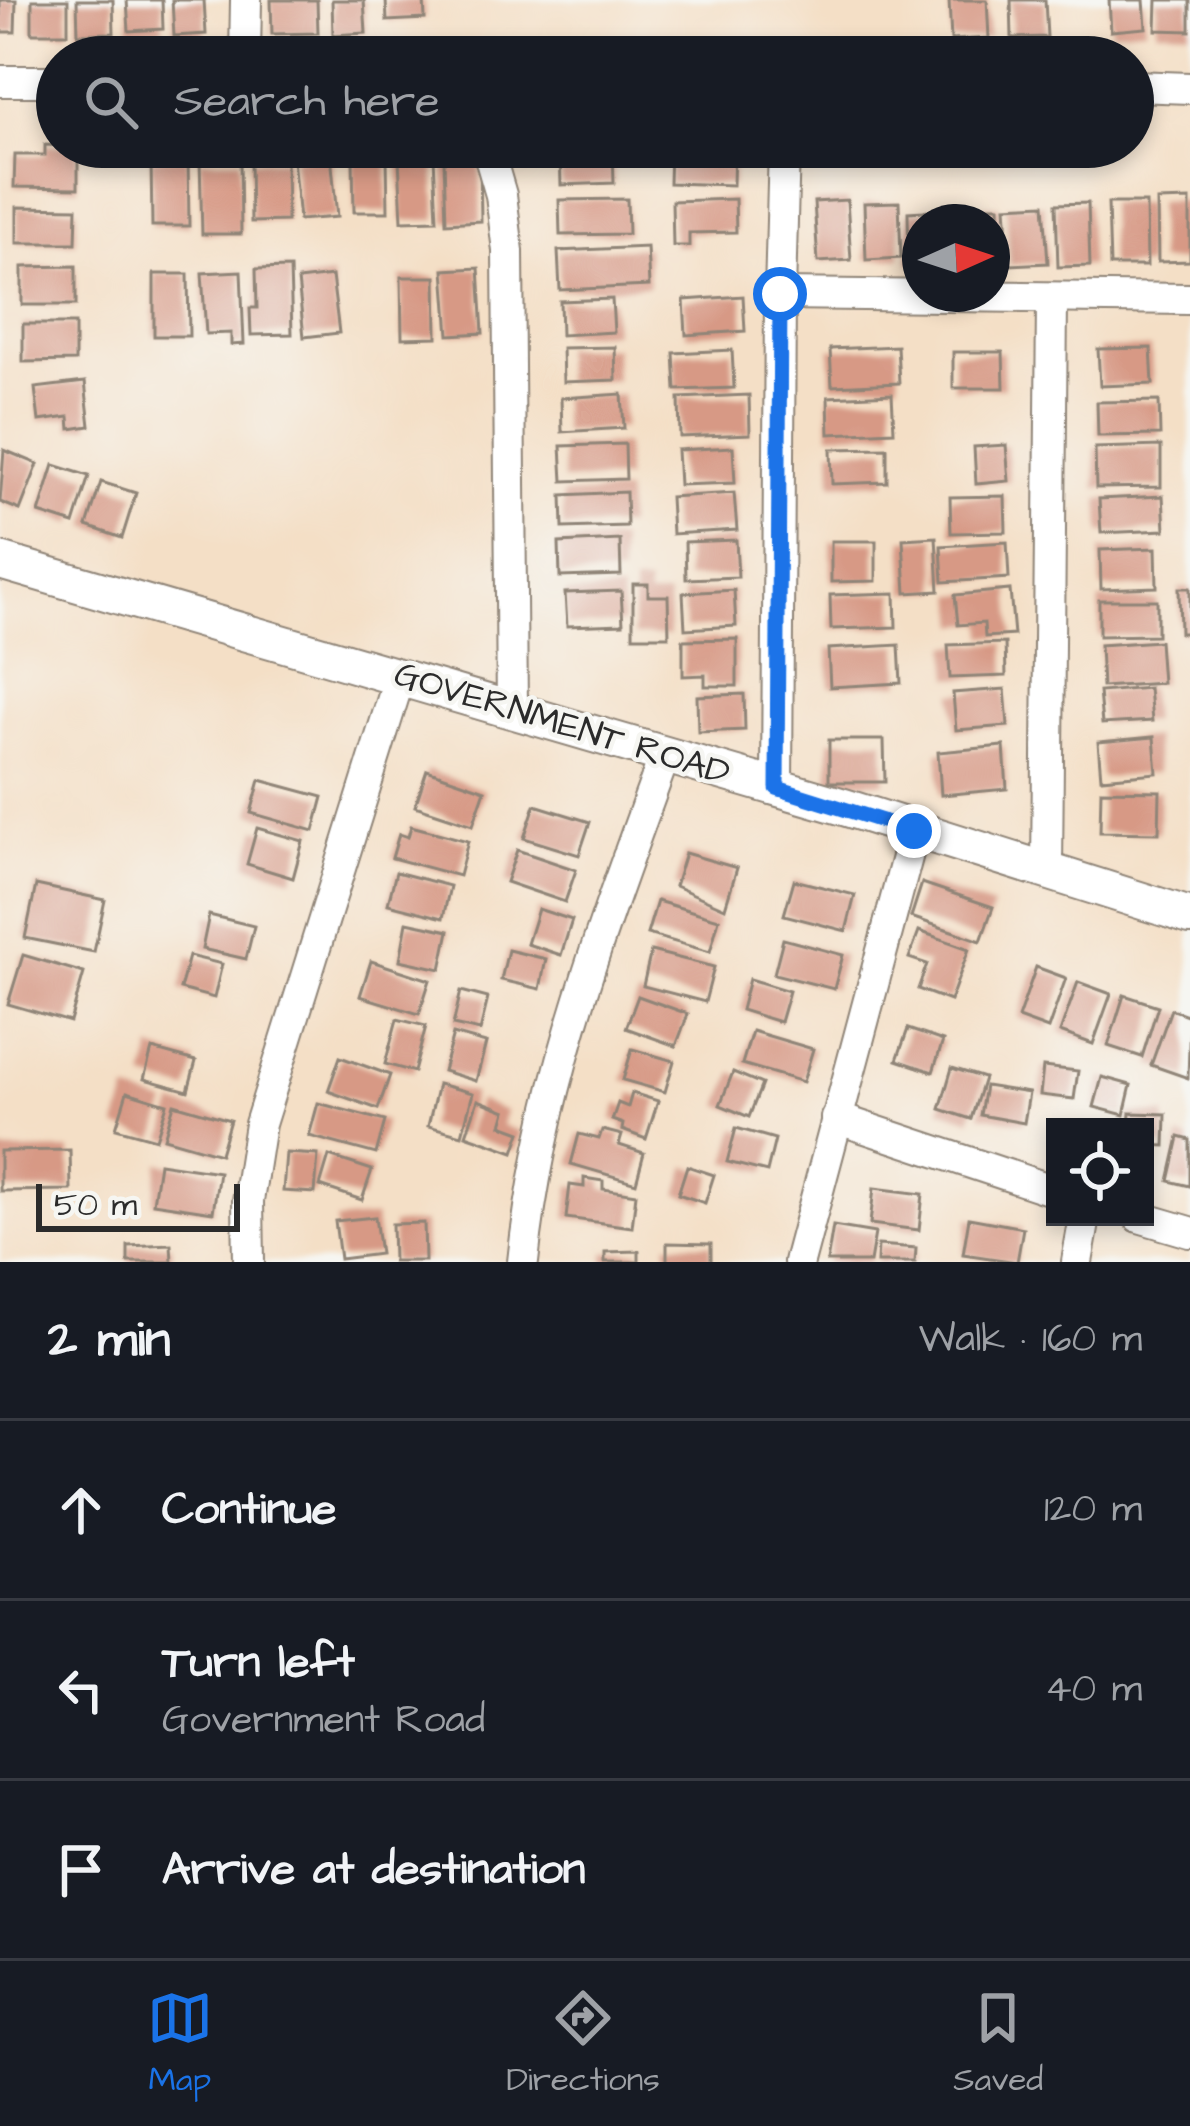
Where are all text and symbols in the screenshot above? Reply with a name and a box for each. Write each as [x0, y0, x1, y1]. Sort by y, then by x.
search box [36, 36, 1154, 168]
icon: search [78, 69, 144, 135]
text: Search here [174, 71, 440, 133]
north arrow [902, 204, 1010, 312]
route start [753, 267, 807, 321]
street label: GOVERNMENT ROAD [388, 649, 736, 799]
route end [887, 804, 941, 858]
map controls [1046, 1118, 1154, 1226]
button: locate [1046, 1118, 1154, 1226]
scale bar [36, 1178, 240, 1231]
text: 50 m [54, 1182, 137, 1228]
text: 2 min [48, 1305, 171, 1376]
text: Walk · 160 m [919, 1313, 1142, 1367]
icon: ahead [48, 1477, 114, 1543]
text: Continue [162, 1479, 336, 1541]
text: 120 m [1044, 1483, 1142, 1537]
text: Turn left [162, 1632, 355, 1694]
icon: left [48, 1657, 114, 1723]
text: 40 m [1045, 1663, 1142, 1717]
text: Government Road [162, 1694, 485, 1748]
icon: arrive [48, 1837, 114, 1903]
text: Arrive at destination [162, 1839, 585, 1901]
tab: Map [147, 1985, 213, 2103]
tab: Directions [506, 1985, 660, 2103]
tab: Saved [953, 1985, 1043, 2103]

